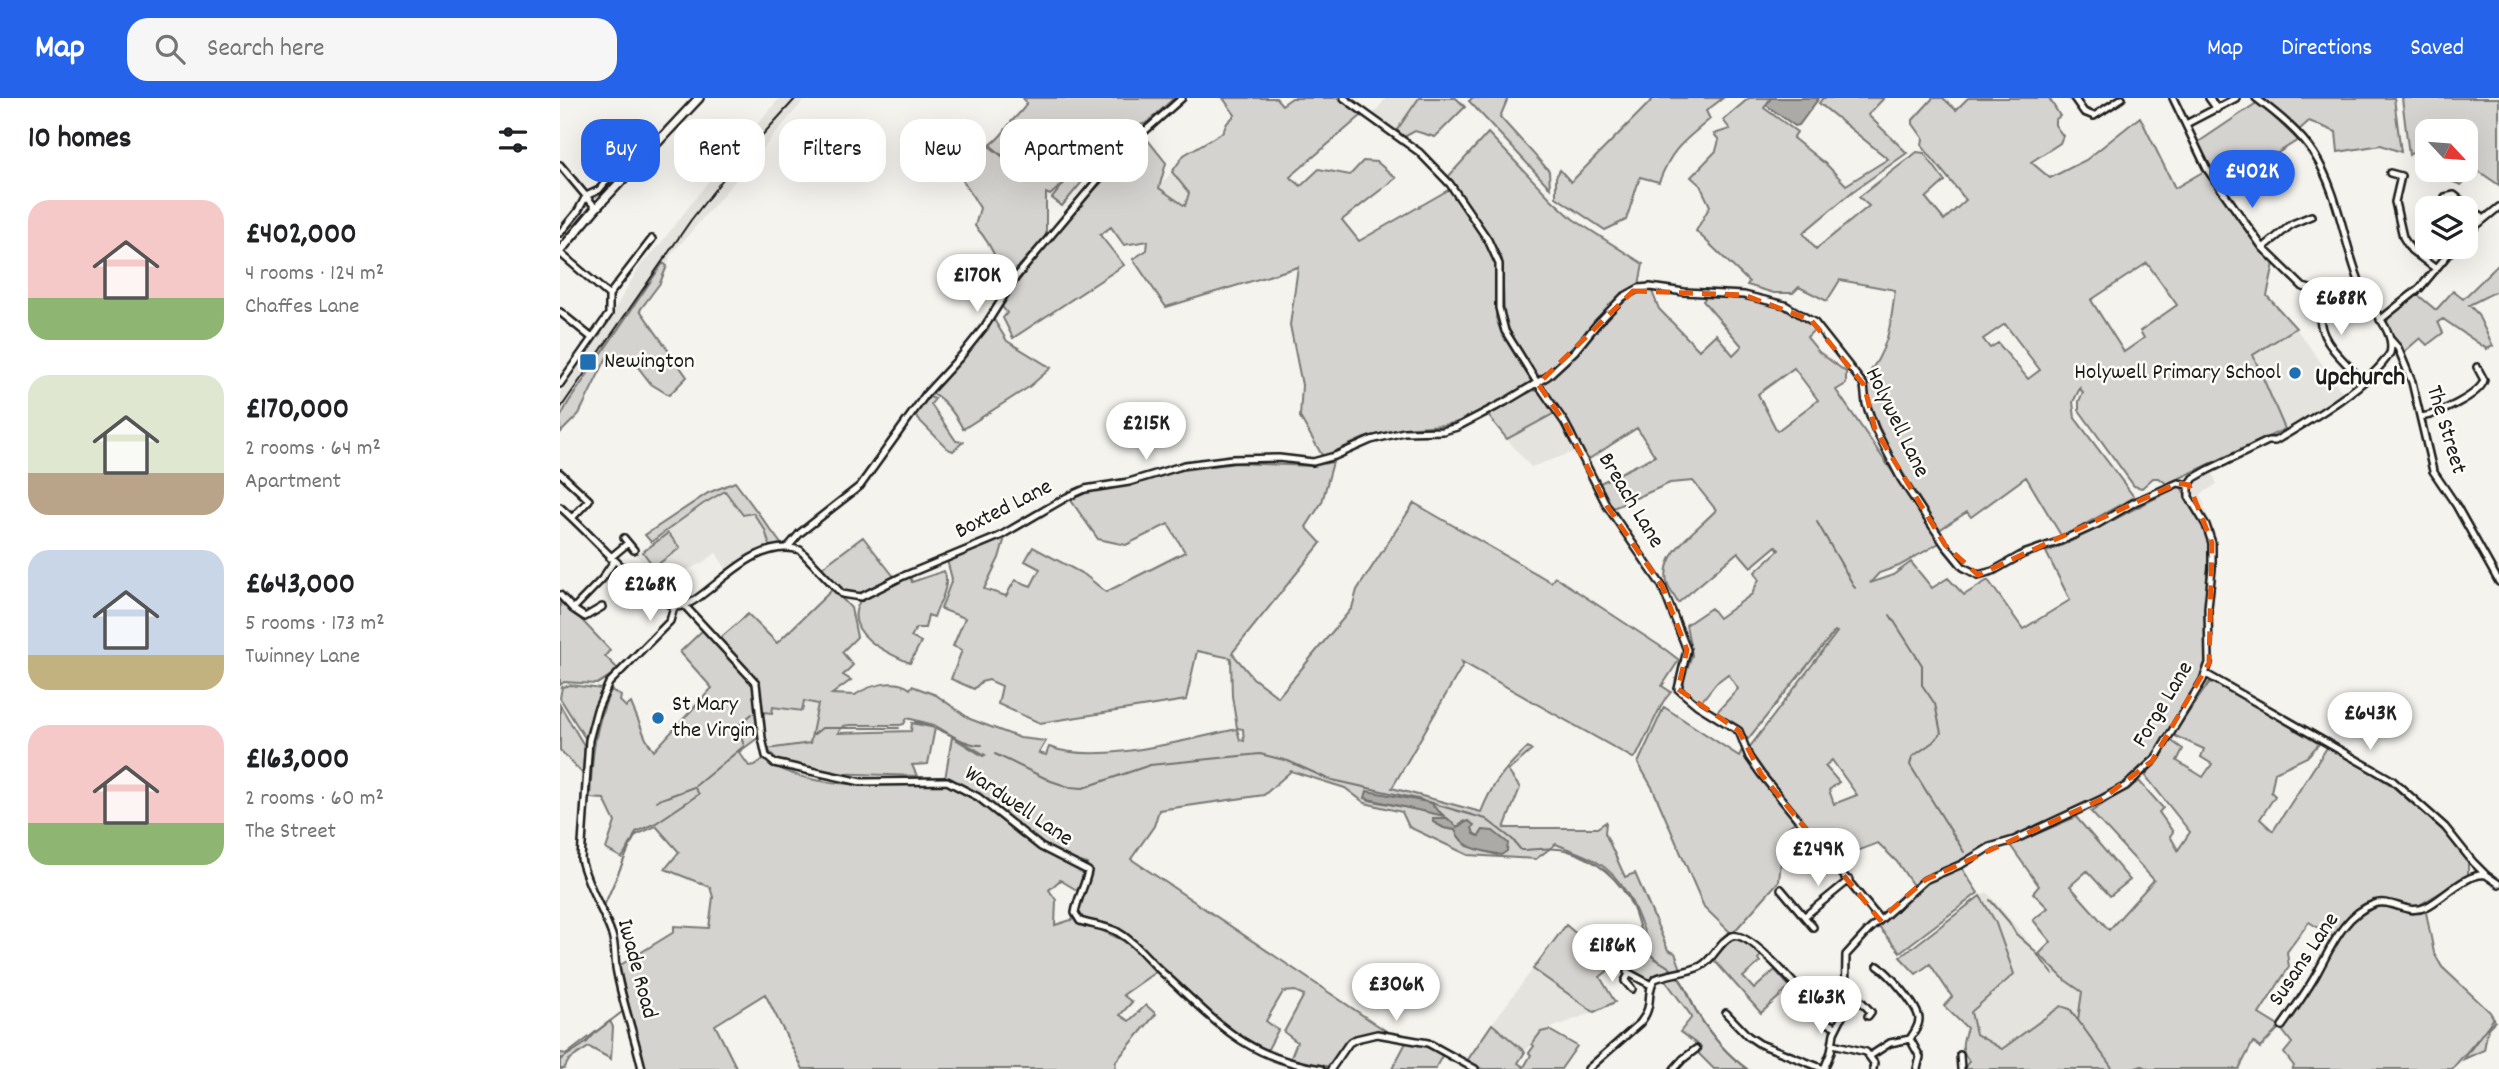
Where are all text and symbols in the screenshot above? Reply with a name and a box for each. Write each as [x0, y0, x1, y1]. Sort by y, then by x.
search box [127, 18, 617, 81]
text: Map [35, 26, 85, 73]
icon: search [151, 30, 189, 68]
text: Search here [207, 31, 325, 68]
text: Map [2207, 32, 2243, 66]
text: Directions [2281, 32, 2372, 66]
text: Saved [2410, 32, 2464, 66]
text: 10 homes [28, 119, 131, 162]
chip: Buy [581, 119, 660, 182]
chip: Rent [674, 119, 765, 182]
chip: Filters [779, 119, 886, 182]
chip: New [900, 119, 986, 182]
chip: Apartment [1000, 119, 1148, 182]
north arrow [2415, 119, 2478, 182]
map controls [2415, 119, 2478, 259]
icon: filters [494, 121, 532, 159]
pin: £402K [2203, 150, 2301, 210]
text: £402K [2225, 156, 2279, 189]
button: layers [2415, 196, 2478, 259]
text: £402,000 [245, 215, 357, 258]
icon: home [84, 228, 168, 312]
pin: £170K [928, 254, 1026, 314]
text: 4 rooms · 124 m² [245, 258, 384, 291]
text: £170K [953, 260, 1001, 293]
pin: £688K [2292, 278, 2390, 337]
text: £688K [2315, 283, 2367, 316]
text: Chaffes Lane [245, 291, 359, 324]
place label: Newington [604, 346, 695, 379]
marker: Newington [578, 352, 598, 372]
place label: Holywell Primary School [2074, 357, 2282, 390]
district label: Upchurch [2315, 360, 2405, 397]
street label: Holywell Lane [1855, 362, 1937, 484]
marker: Holywell Primary School [2287, 365, 2303, 381]
street label: The Street [2416, 382, 2474, 478]
text: £170,000 [245, 390, 349, 433]
pin: £215K [1097, 402, 1195, 462]
icon: home [84, 403, 168, 487]
text: £215K [1122, 408, 1170, 441]
text: 2 rooms · 64 m² [245, 433, 381, 466]
street label: Breach Lane [1588, 447, 1672, 555]
text: Apartment [245, 466, 341, 499]
street label: Boxted Lane [950, 471, 1058, 549]
pin: £268K [601, 564, 699, 623]
text: £643,000 [245, 565, 355, 608]
text: £268K [624, 569, 676, 602]
icon: home [84, 578, 168, 662]
text: 5 rooms · 173 m² [245, 608, 385, 641]
text: Twinney Lane [245, 641, 360, 674]
street label: Forge Lane [2125, 656, 2203, 754]
place label: St Mary the Virgin [672, 689, 755, 748]
pin: £643K [2321, 692, 2419, 752]
text: £643K [2343, 698, 2397, 731]
marker: St Mary the Virgin [650, 710, 666, 726]
text: £163,000 [245, 740, 349, 783]
icon: home [84, 753, 168, 837]
street label: Wardwell Lane [957, 758, 1079, 856]
text: 2 rooms · 60 m² [245, 783, 384, 816]
text: The Street [245, 816, 336, 849]
pin: £249K [1769, 828, 1867, 888]
text: £249K [1792, 834, 1844, 867]
street label: Susans Lane [2261, 906, 2349, 1014]
street label: Iwade Road [607, 916, 665, 1022]
pin: £186K [1563, 924, 1661, 984]
text: £186K [1588, 930, 1636, 963]
pin: £306K [1347, 964, 1445, 1023]
text: £306K [1368, 969, 1424, 1002]
pin: £163K [1772, 976, 1870, 1036]
text: £163K [1797, 982, 1845, 1015]

